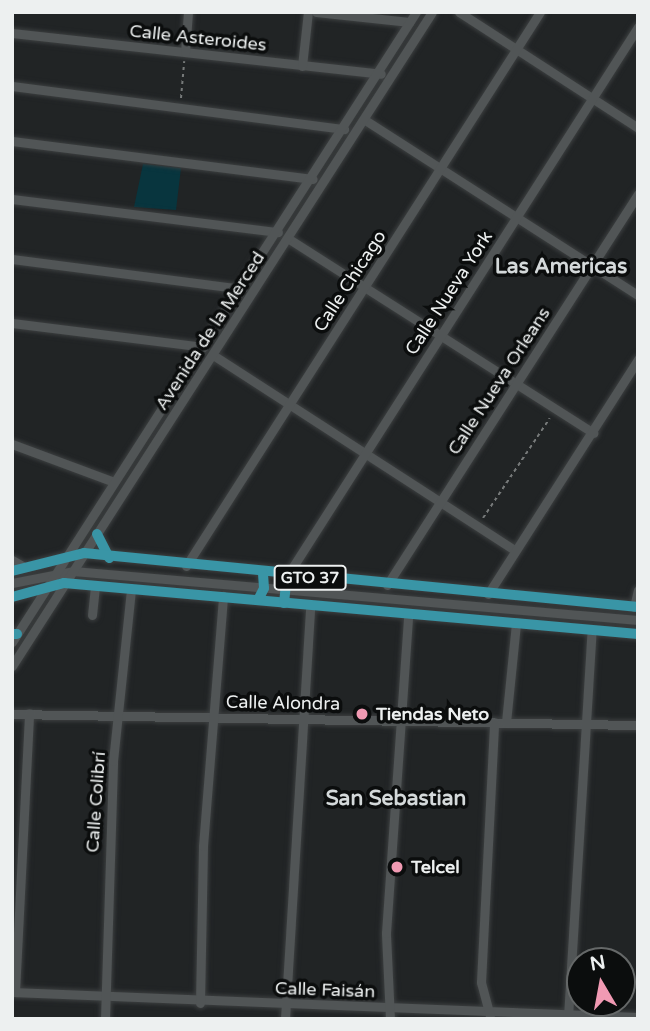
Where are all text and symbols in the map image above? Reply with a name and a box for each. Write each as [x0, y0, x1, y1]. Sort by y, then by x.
street label: Calle Asteroides [128, 20, 268, 56]
street label: Calle Chicago [309, 226, 391, 336]
street label: Calle Nueva York [401, 227, 497, 359]
street label: Avenida de la Merced [151, 248, 269, 414]
district label: Las Americas [495, 254, 627, 280]
street label: Calle Nueva Orleans [443, 303, 555, 459]
road number: GTO 37 [273, 566, 347, 590]
street label: Calle Alondra [226, 691, 340, 715]
place label: Tiendas Neto [376, 703, 489, 725]
marker: Tiendas Neto [354, 706, 370, 722]
street label: Calle Colibrí [82, 751, 110, 853]
district label: San Sebastian [326, 786, 466, 812]
place label: Telcel [411, 856, 460, 878]
marker: Telcel [389, 859, 405, 875]
north arrow [566, 947, 636, 1017]
text: N [588, 951, 607, 975]
street label: Calle Faisán [274, 977, 376, 1003]

